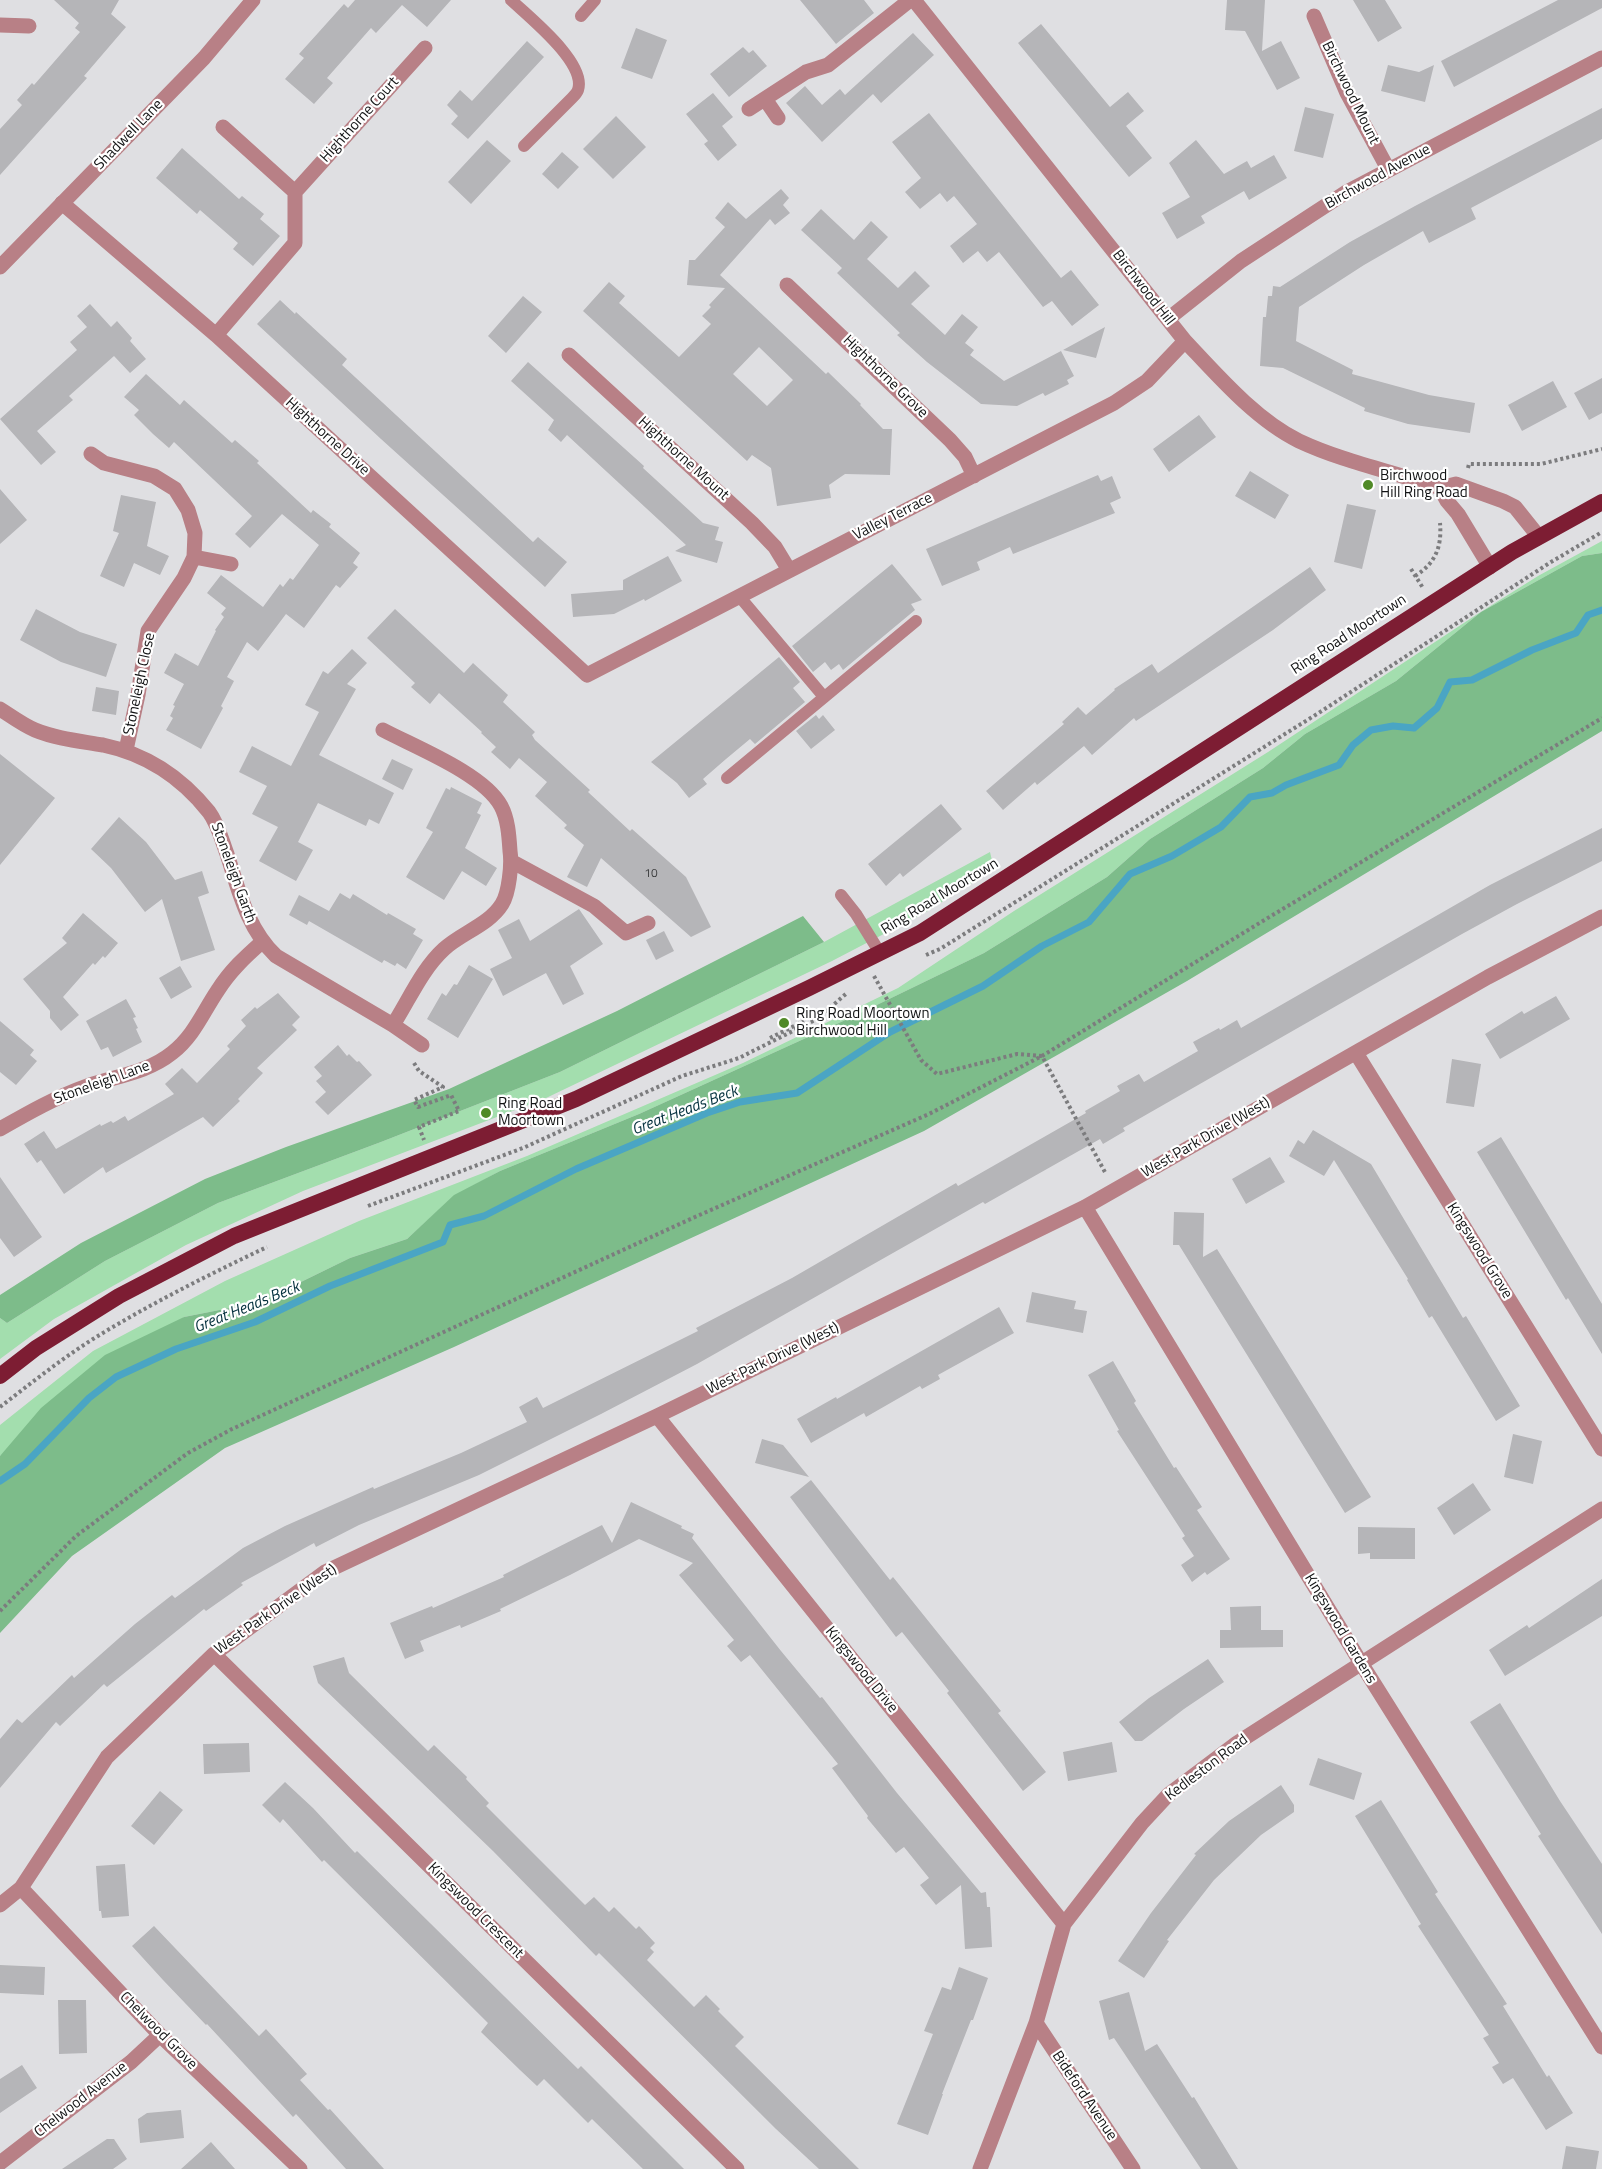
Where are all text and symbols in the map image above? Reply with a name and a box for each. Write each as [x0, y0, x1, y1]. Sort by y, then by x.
street label: Birchwood Mount [1317, 39, 1383, 147]
street label: Highthorne Court [317, 74, 403, 166]
street label: Shadwell Lane [91, 96, 167, 174]
street label: Birchwood Avenue [1322, 141, 1434, 213]
street label: Birchwood Hill [1108, 247, 1178, 329]
street label: Highthorne Grove [839, 332, 931, 422]
street label: Highthorne Drive [281, 394, 373, 480]
street label: Highthorne Mount [634, 413, 732, 505]
place label: Birchwood Hill Ring Road [1380, 467, 1468, 502]
marker: Birchwood Hill Ring Road [1361, 478, 1375, 492]
street label: Valley Terrace [850, 489, 936, 545]
street label: Ring Road Moortown [1288, 591, 1410, 679]
street label: Stoneleigh Close [120, 631, 160, 737]
street label: Stoneleigh Garth [207, 820, 259, 926]
street label: Ring Road Moortown [878, 855, 1002, 939]
house number: 10 [644, 867, 658, 881]
place label: Ring Road Moortown Birchwood Hill [796, 1005, 930, 1040]
marker: Ring Road Moortown Birchwood Hill [777, 1016, 791, 1030]
street label: Stoneleigh Lane [52, 1057, 152, 1109]
water label: Great Heads Beck [629, 1082, 741, 1140]
street label: West Park Drive (West) [1139, 1094, 1273, 1182]
place label: Ring Road Moortown [498, 1095, 564, 1130]
marker: Ring Road Moortown [479, 1106, 493, 1120]
street label: Kingswood Grove [1442, 1200, 1516, 1302]
water label: Great Heads Beck [192, 1278, 302, 1338]
street label: West Park Drive (West) [704, 1319, 842, 1399]
street label: West Park Drive (West) [211, 1561, 341, 1659]
street label: Kingswood Gardens [1300, 1571, 1380, 1687]
street label: Kingswood Drive [821, 1623, 901, 1717]
street label: Kedleston Road [1162, 1731, 1252, 1805]
street label: Kingswood Crescent [423, 1859, 527, 1963]
street label: Chelwood Grove [115, 1988, 201, 2074]
street label: Bideford Avenue [1047, 2048, 1121, 2144]
street label: Chelwood Avenue [31, 2058, 131, 2142]

